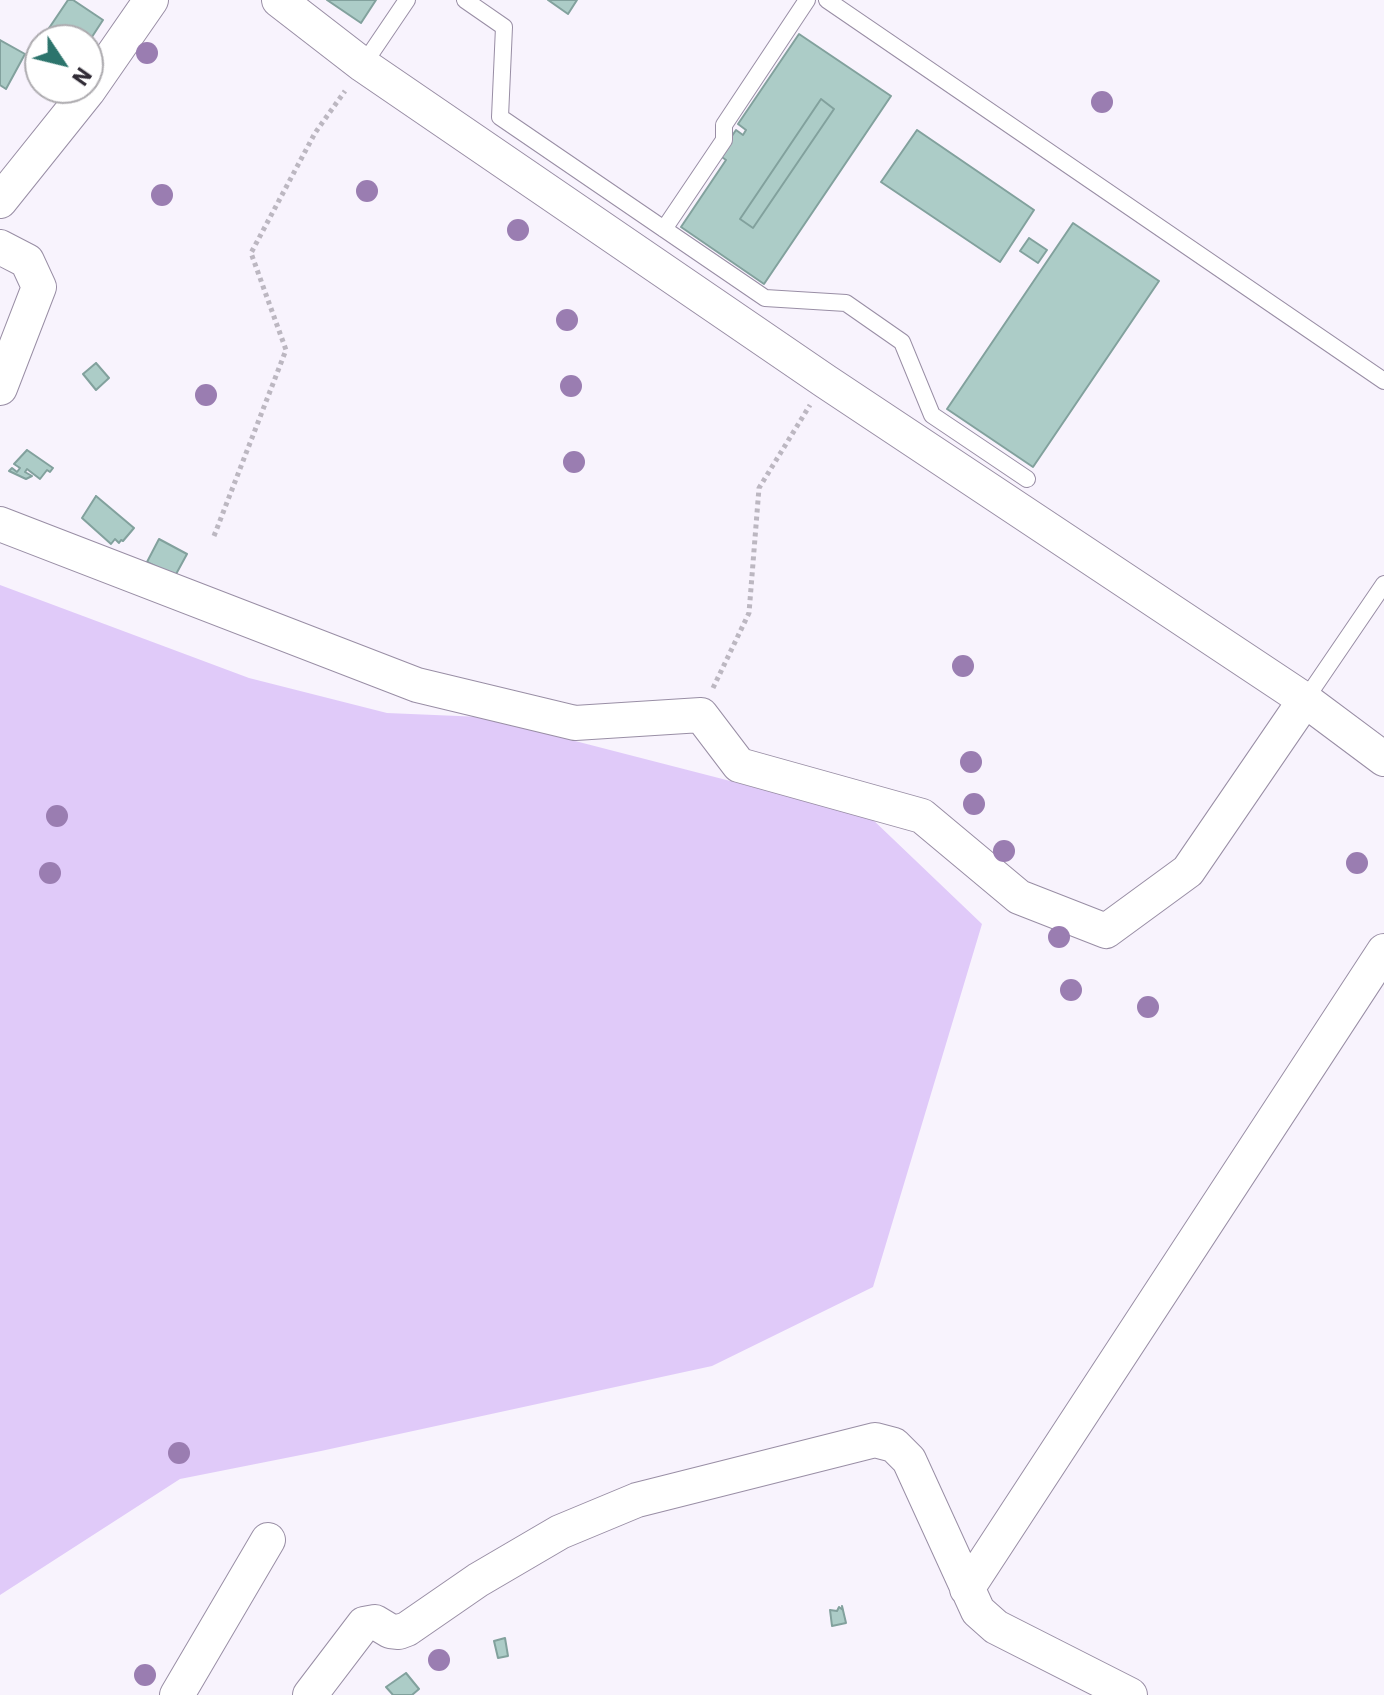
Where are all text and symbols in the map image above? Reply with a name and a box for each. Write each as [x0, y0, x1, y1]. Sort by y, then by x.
north arrow [24, 24, 104, 104]
text: N [66, 62, 99, 92]

